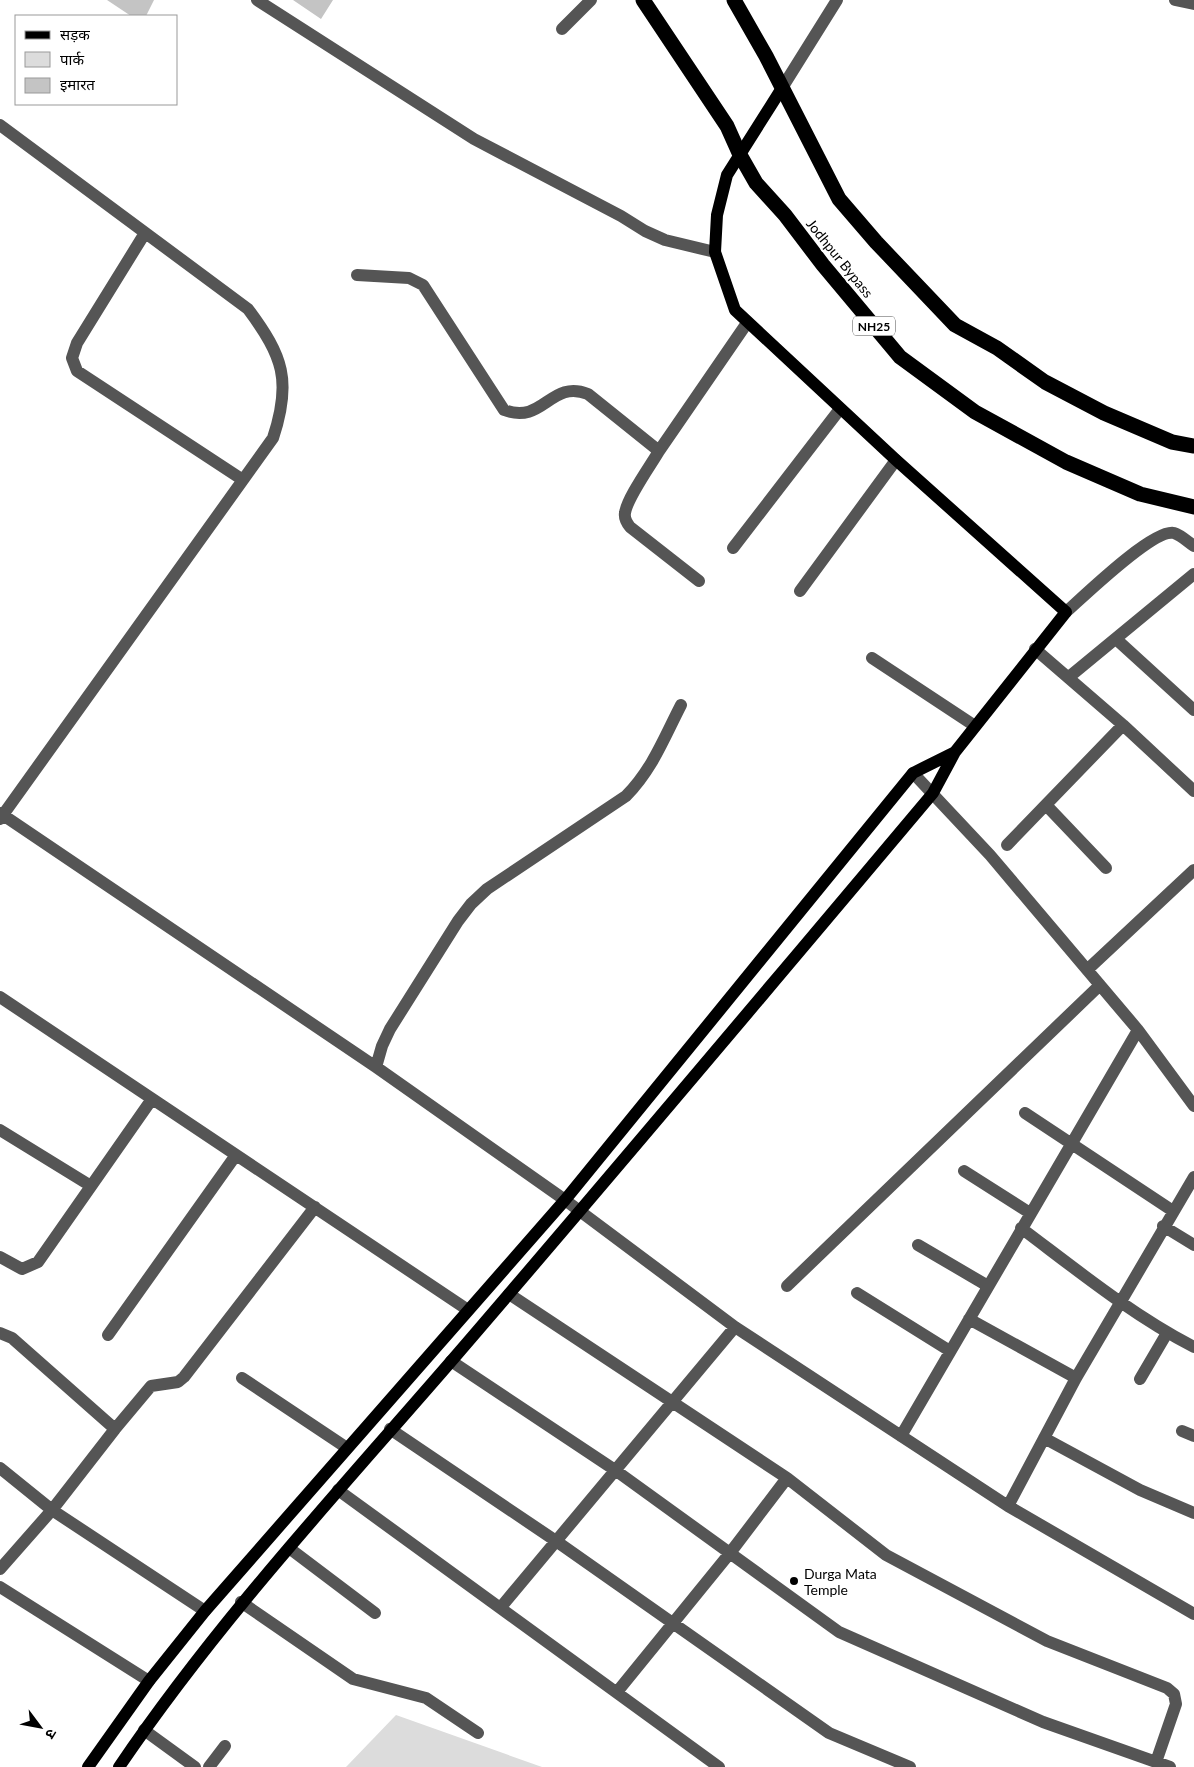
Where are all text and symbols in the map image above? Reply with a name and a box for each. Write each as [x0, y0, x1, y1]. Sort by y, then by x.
legend [15, 15, 178, 105]
text: सड़क [60, 25, 90, 43]
text: पार्क [60, 50, 84, 68]
text: इमारत [60, 75, 95, 93]
street label: Jodhpur Bypass [803, 215, 877, 301]
road number: NH25 [853, 316, 895, 336]
place label: Durga Mata Temple [804, 1565, 877, 1598]
marker: Durga Mata Temple [788, 1575, 800, 1587]
north arrow [15, 1702, 65, 1752]
text: उ [42, 1726, 61, 1743]

